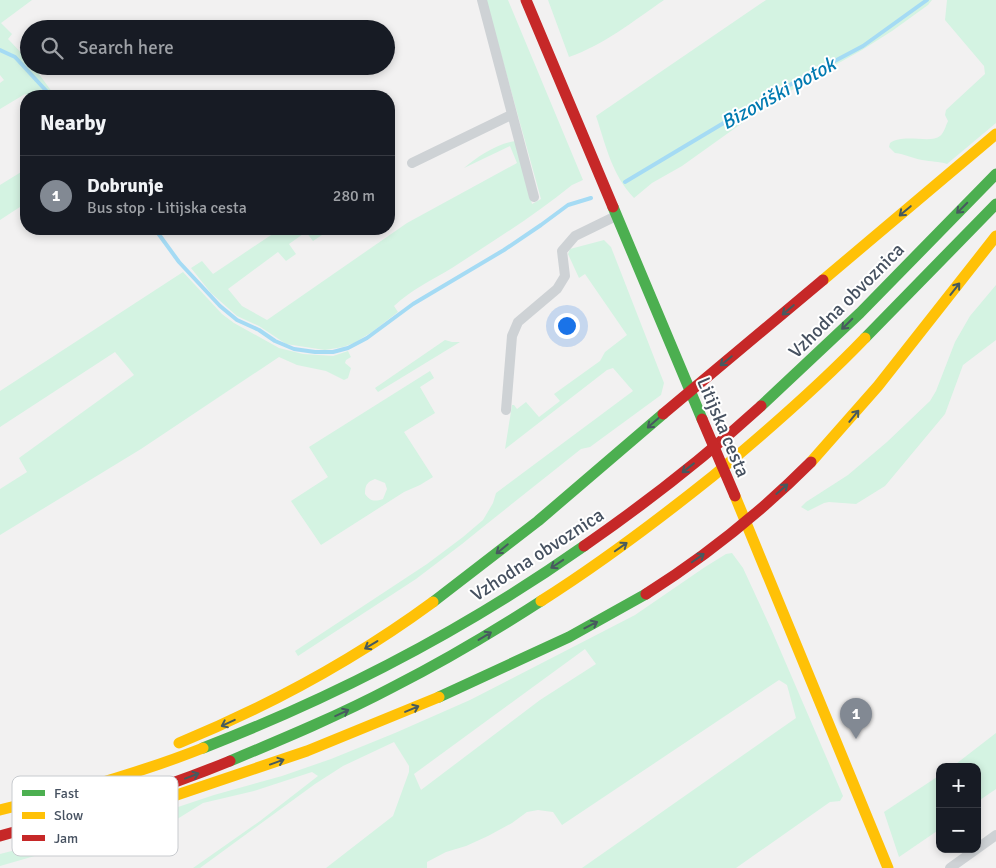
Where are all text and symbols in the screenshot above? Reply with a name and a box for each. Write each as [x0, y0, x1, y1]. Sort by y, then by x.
search box [20, 20, 395, 75]
icon: search [38, 34, 66, 62]
text: Search here [78, 36, 174, 60]
water label: Bizoviški potok [717, 51, 842, 135]
text: Nearby [40, 110, 106, 136]
text: Dobrunje [87, 174, 163, 198]
text: 1 [52, 186, 60, 206]
text: 280 m [333, 186, 375, 206]
text: Bus stop · Litijska cesta [87, 198, 247, 218]
one-way arrow [956, 202, 968, 215]
one-way arrow [899, 205, 912, 216]
street label: Vzhodna obvoznica [784, 238, 910, 364]
one-way arrow [950, 282, 960, 296]
one-way arrow [782, 304, 795, 315]
your location [554, 313, 580, 339]
one-way arrow [841, 318, 854, 330]
one-way arrow [720, 356, 733, 367]
street label: Litijska cesta [691, 374, 755, 481]
one-way arrow [848, 410, 859, 423]
one-way arrow [647, 417, 660, 428]
one-way arrow [681, 463, 695, 473]
one-way arrow [775, 484, 788, 495]
street label: Vzhodna obvoznica [467, 503, 609, 607]
one-way arrow [614, 542, 628, 552]
one-way arrow [496, 544, 509, 555]
one-way arrow [691, 553, 705, 563]
one-way arrow [550, 559, 564, 569]
one-way arrow [584, 620, 599, 630]
one-way arrow [478, 631, 492, 641]
one-way arrow [364, 640, 378, 650]
pin: 1 [840, 698, 872, 739]
one-way arrow [404, 704, 419, 714]
one-way arrow [334, 707, 349, 717]
one-way arrow [221, 718, 236, 728]
one-way arrow [269, 757, 284, 766]
map controls [936, 763, 981, 853]
button: + [936, 763, 981, 808]
one-way arrow [184, 771, 199, 780]
legend [12, 776, 178, 856]
text: Fast [54, 785, 79, 802]
text: Slow [54, 807, 83, 824]
button: − [936, 808, 981, 853]
text: Jam [54, 830, 78, 847]

